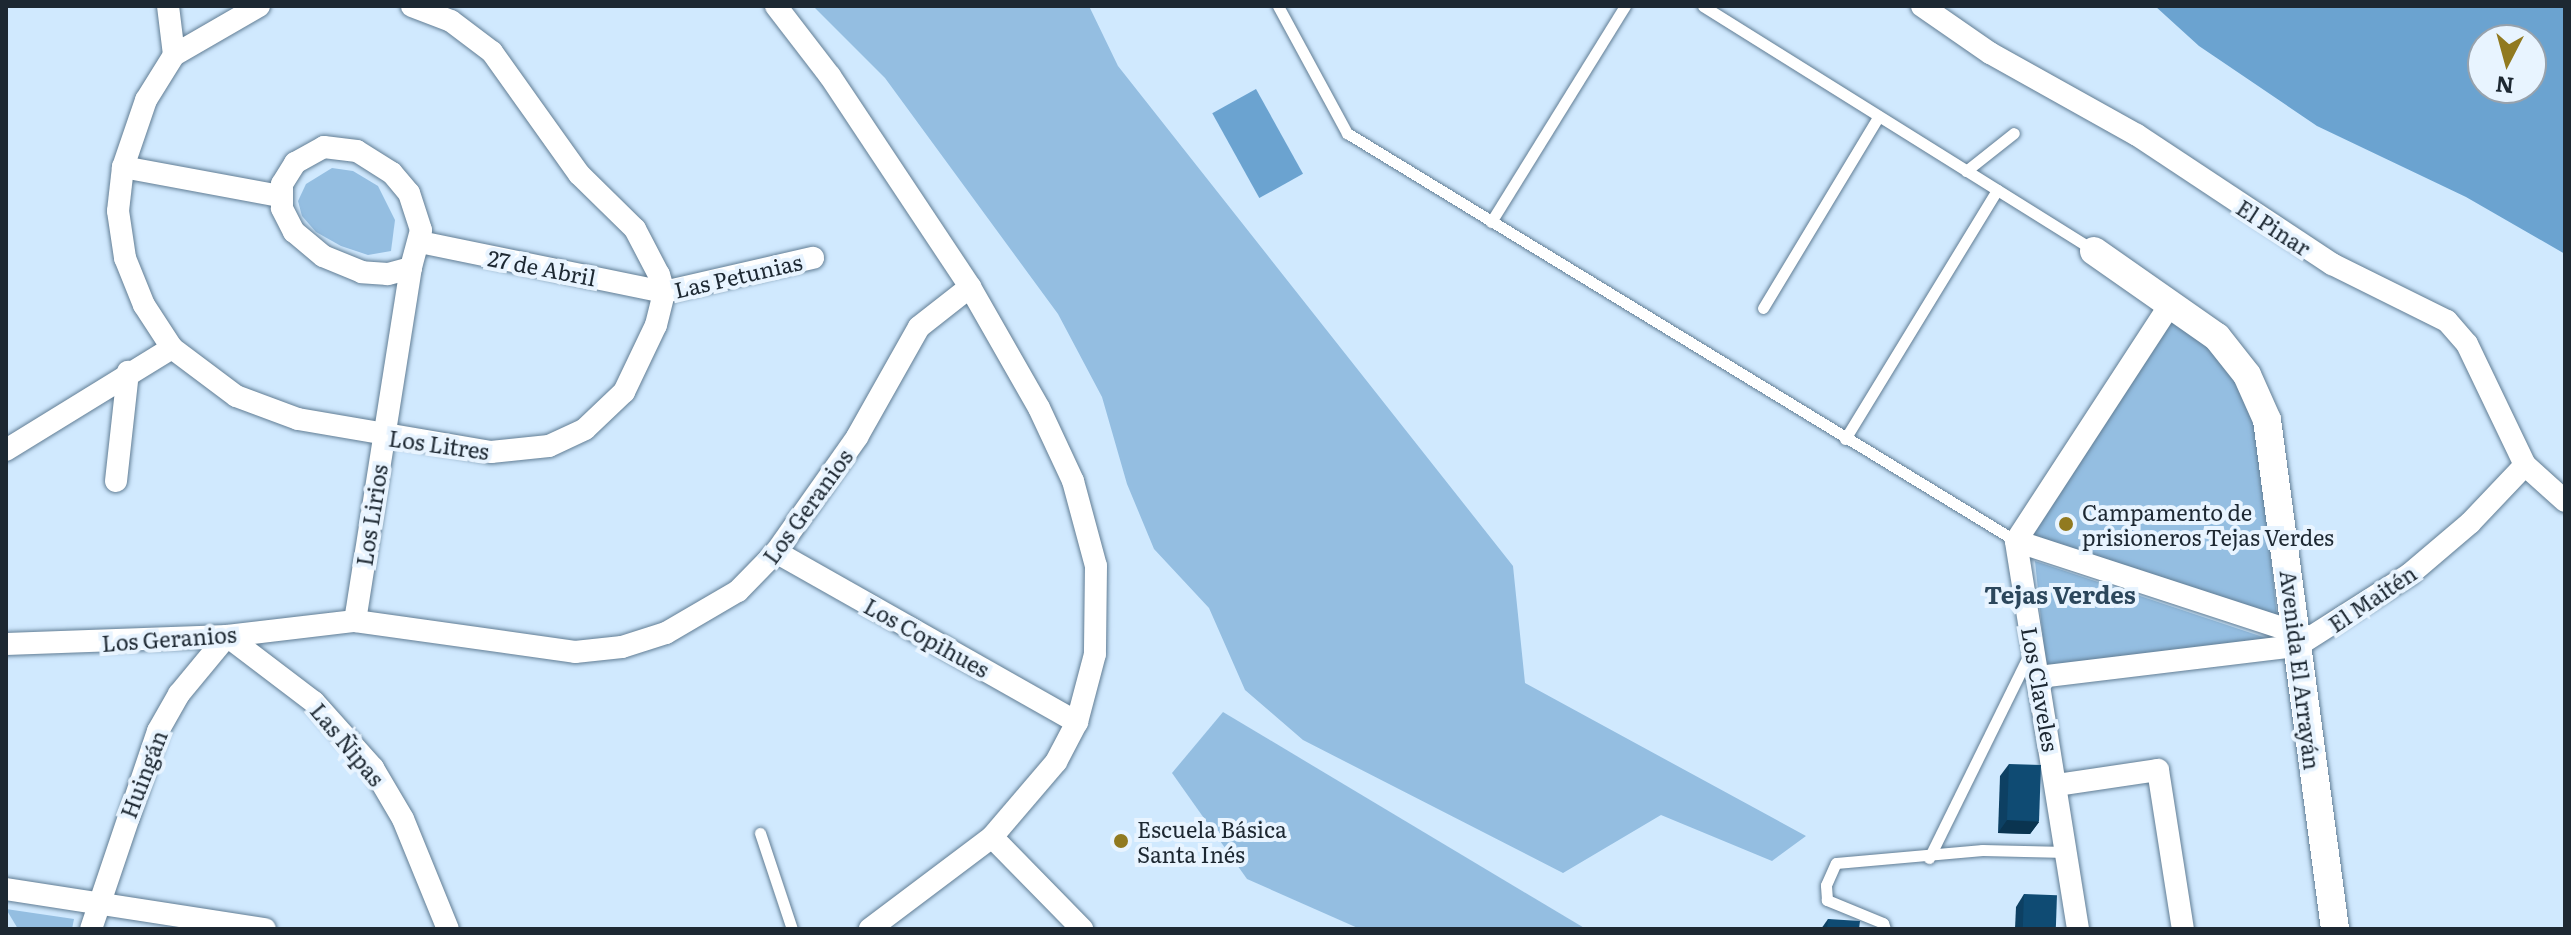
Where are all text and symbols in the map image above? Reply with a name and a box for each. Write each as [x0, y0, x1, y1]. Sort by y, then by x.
north arrow [2467, 24, 2547, 104]
text: N [2494, 69, 2516, 104]
street label: El Pinar [2232, 193, 2316, 261]
street label: 27 de Abril [486, 244, 598, 290]
street label: Las Petunias [671, 247, 805, 303]
street label: Los Litres [387, 424, 491, 464]
street label: Los Geranios [757, 444, 857, 568]
street label: Los Lirios [350, 462, 392, 568]
place label: Campamento de prisioneros Tejas Verdes [2082, 498, 2334, 550]
marker: Campamento de prisioneros Tejas Verdes [2057, 515, 2075, 533]
street label: El Maitén [2323, 559, 2421, 637]
street label: Avenida El Arrayán [2276, 569, 2326, 771]
district label: Tejas Verdes [1984, 580, 2136, 608]
street label: Los Copihues [860, 592, 994, 682]
street label: Los Geranios [101, 620, 237, 656]
street label: Los Claveles [2017, 625, 2065, 753]
street label: Las Ñipas [306, 697, 390, 791]
street label: Huingán [114, 726, 172, 822]
place label: Escuela Básica Santa Inés [1137, 815, 1287, 866]
marker: Escuela Básica Santa Inés [1112, 832, 1130, 850]

